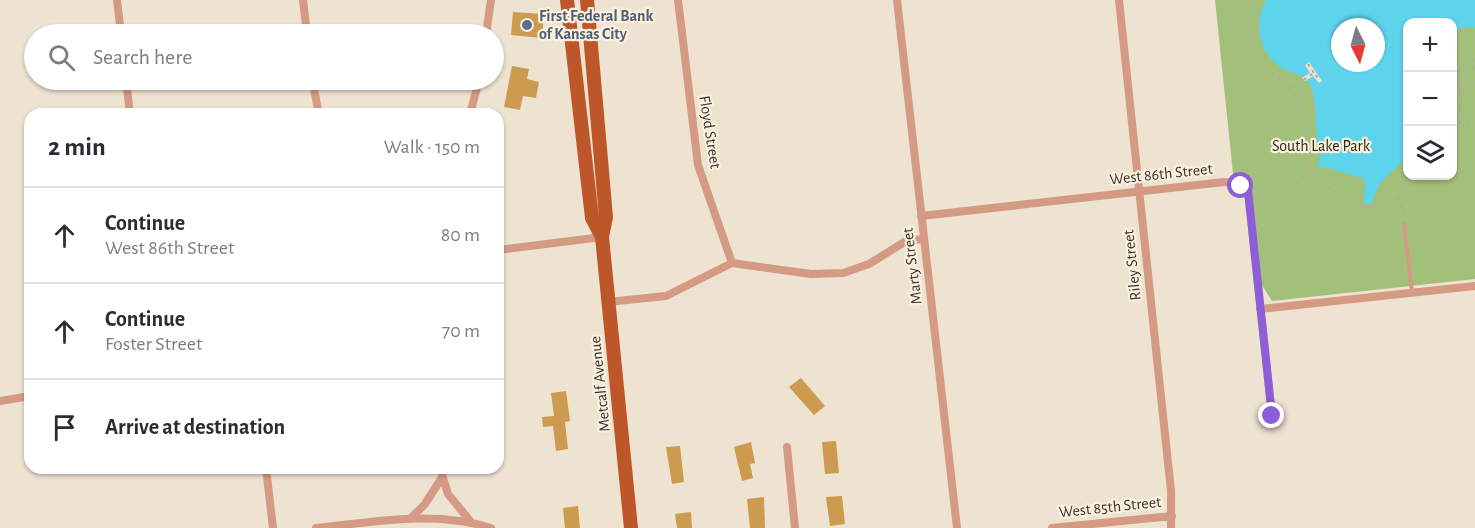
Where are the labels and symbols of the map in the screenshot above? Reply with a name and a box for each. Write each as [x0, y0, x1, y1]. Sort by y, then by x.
place label: First Federal Bank of Kansas City [539, 8, 653, 43]
marker: First Federal Bank of Kansas City [520, 18, 534, 32]
north arrow [1331, 18, 1385, 72]
street label: Floyd Street [695, 94, 724, 170]
park label: South Lake Park [1272, 138, 1371, 154]
street label: West 86th Street [1109, 161, 1213, 187]
route start [1227, 172, 1253, 198]
street label: Marty Street [899, 227, 926, 305]
street label: Riley Street [1120, 229, 1145, 301]
street label: Metcalf Avenue [587, 335, 613, 433]
route end [1258, 402, 1284, 428]
street label: West 85th Street [1058, 494, 1162, 520]

